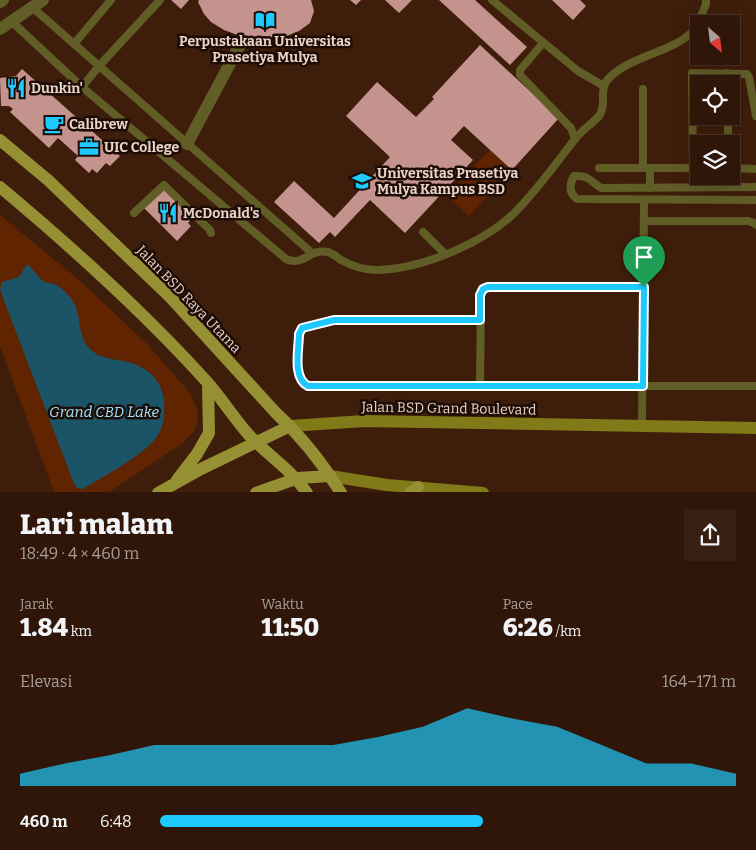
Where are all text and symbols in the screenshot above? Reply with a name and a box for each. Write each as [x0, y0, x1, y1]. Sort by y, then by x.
library icon: Perpustakaan Universitas Prasetiya Mulya [254, 9, 276, 31]
north arrow [690, 15, 740, 65]
map controls [690, 15, 740, 185]
place label: Perpustakaan Universitas Prasetiya Mulya [179, 33, 351, 66]
button: locate [690, 75, 740, 125]
restaurant icon: Dunkin' [5, 77, 27, 99]
place label: Dunkin' [31, 80, 83, 97]
cafe icon: Calibrew [43, 113, 65, 135]
place label: Calibrew [69, 116, 128, 133]
button: layers [690, 135, 740, 185]
office icon: UIC College [78, 136, 100, 158]
place label: UIC College [104, 139, 180, 156]
place label: Universitas Prasetiya Mulya Kampus BSD [377, 165, 519, 198]
school or university icon: Universitas Prasetiya Mulya Kampus BSD [351, 170, 373, 192]
restaurant icon: McDonald's [157, 202, 179, 224]
place label: McDonald's [183, 205, 259, 222]
pin [623, 236, 665, 287]
street label: Jalan BSD Raya Utama [132, 241, 245, 357]
icon: arrive [630, 243, 658, 271]
street label: Jalan BSD Grand Boulevard [360, 398, 537, 419]
water label: Grand CBD Lake [49, 403, 159, 421]
text: Lari malam [20, 508, 173, 541]
button: share [684, 509, 736, 561]
text: 18:49 · 4 × 460 m [20, 544, 139, 563]
text: Jarak [20, 596, 53, 613]
text: Waktu [261, 596, 304, 613]
text: Pace [503, 596, 533, 613]
text: 1.84 [20, 613, 68, 643]
text: 11:50 [261, 613, 319, 643]
text: 6:26 [503, 613, 553, 643]
text: km [68, 623, 92, 640]
text: /km [553, 623, 581, 640]
text: Elevasi [20, 672, 72, 691]
text: 164–171 m [662, 672, 736, 691]
text: 460 m [20, 812, 68, 831]
text: 6:48 [100, 812, 132, 831]

